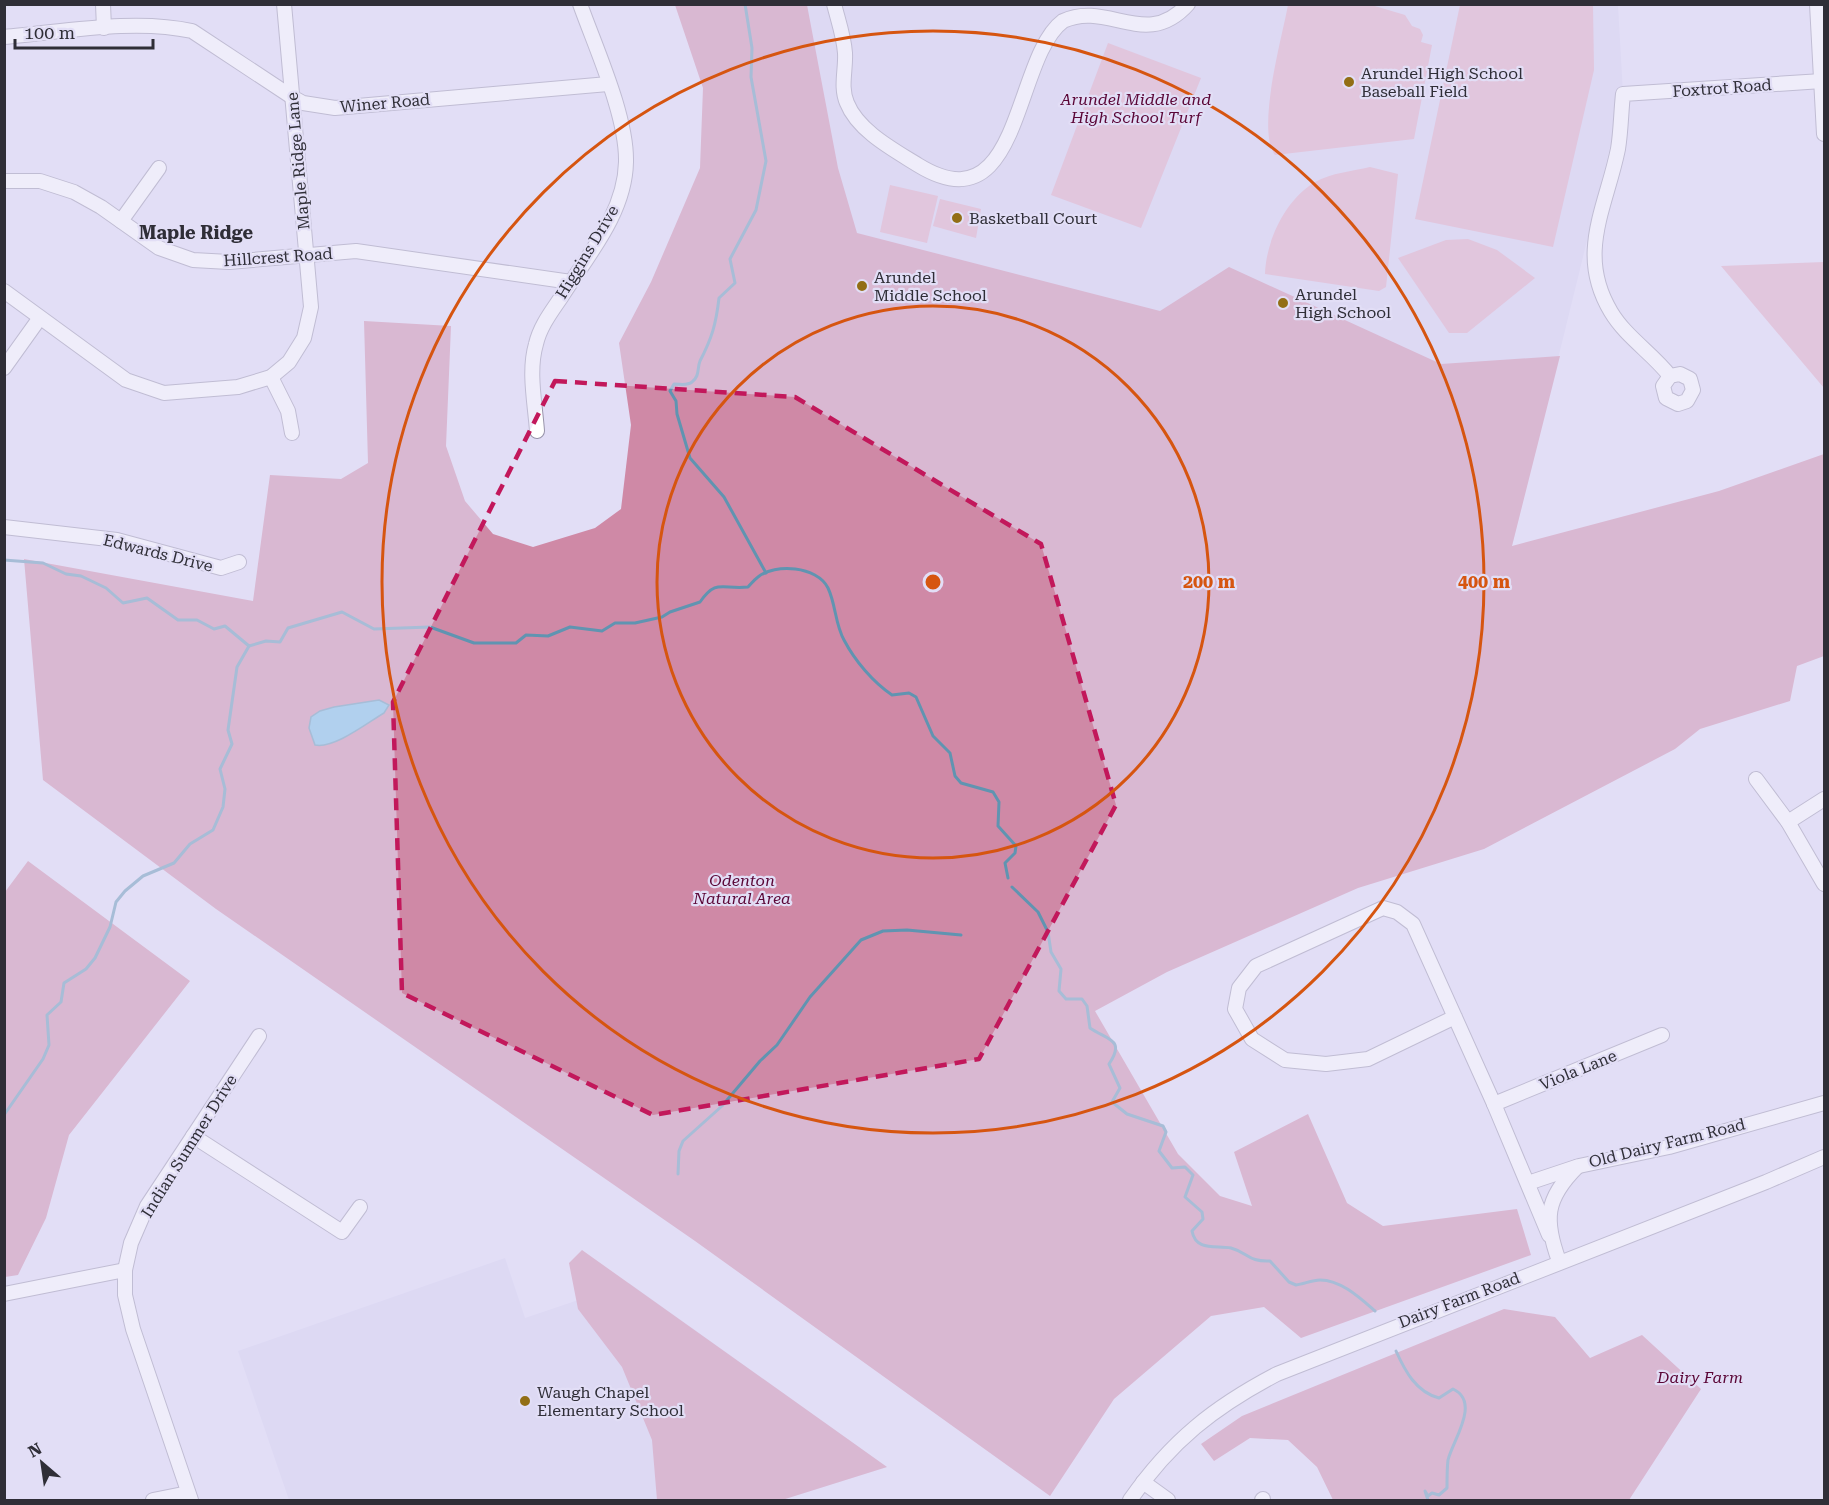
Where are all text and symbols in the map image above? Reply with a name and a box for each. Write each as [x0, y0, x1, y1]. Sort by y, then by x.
scale bar [15, 12, 153, 50]
text: 100 m [24, 22, 75, 43]
place label: Arundel High School Baseball Field [1361, 64, 1523, 101]
marker: Arundel High School Baseball Field [1342, 75, 1356, 89]
street label: Foxtrot Road [1672, 75, 1772, 101]
street label: Winer Road [339, 90, 431, 116]
park label: Arundel Middle and High School Turf [1060, 90, 1211, 127]
street label: Maple Ridge Lane [283, 91, 313, 230]
street label: Higgins Drive [552, 202, 622, 302]
place label: Basketball Court [969, 209, 1097, 228]
marker: Basketball Court [950, 211, 964, 225]
district label: Maple Ridge [139, 222, 253, 243]
street label: Hillcrest Road [223, 244, 333, 270]
place label: Arundel Middle School [874, 268, 987, 305]
marker: Arundel Middle School [855, 279, 869, 293]
place label: Arundel High School [1295, 285, 1391, 322]
marker: Arundel High School [1276, 296, 1290, 310]
street label: Edwards Drive [101, 530, 215, 576]
text: 200 m [1183, 571, 1236, 592]
text: 400 m [1458, 571, 1511, 592]
centre of rings [923, 572, 943, 592]
park label: Odenton Natural Area [692, 871, 791, 908]
street label: Viola Lane [1537, 1046, 1620, 1094]
street label: Indian Summer Drive [137, 1071, 241, 1221]
street label: Old Dairy Farm Road [1587, 1114, 1747, 1172]
street label: Dairy Farm Road [1396, 1268, 1522, 1332]
park label: Dairy Farm [1656, 1368, 1743, 1387]
place label: Waugh Chapel Elementary School [537, 1383, 684, 1420]
marker: Waugh Chapel Elementary School [518, 1394, 532, 1408]
north arrow [12, 1433, 72, 1493]
text: N [25, 1439, 45, 1462]

